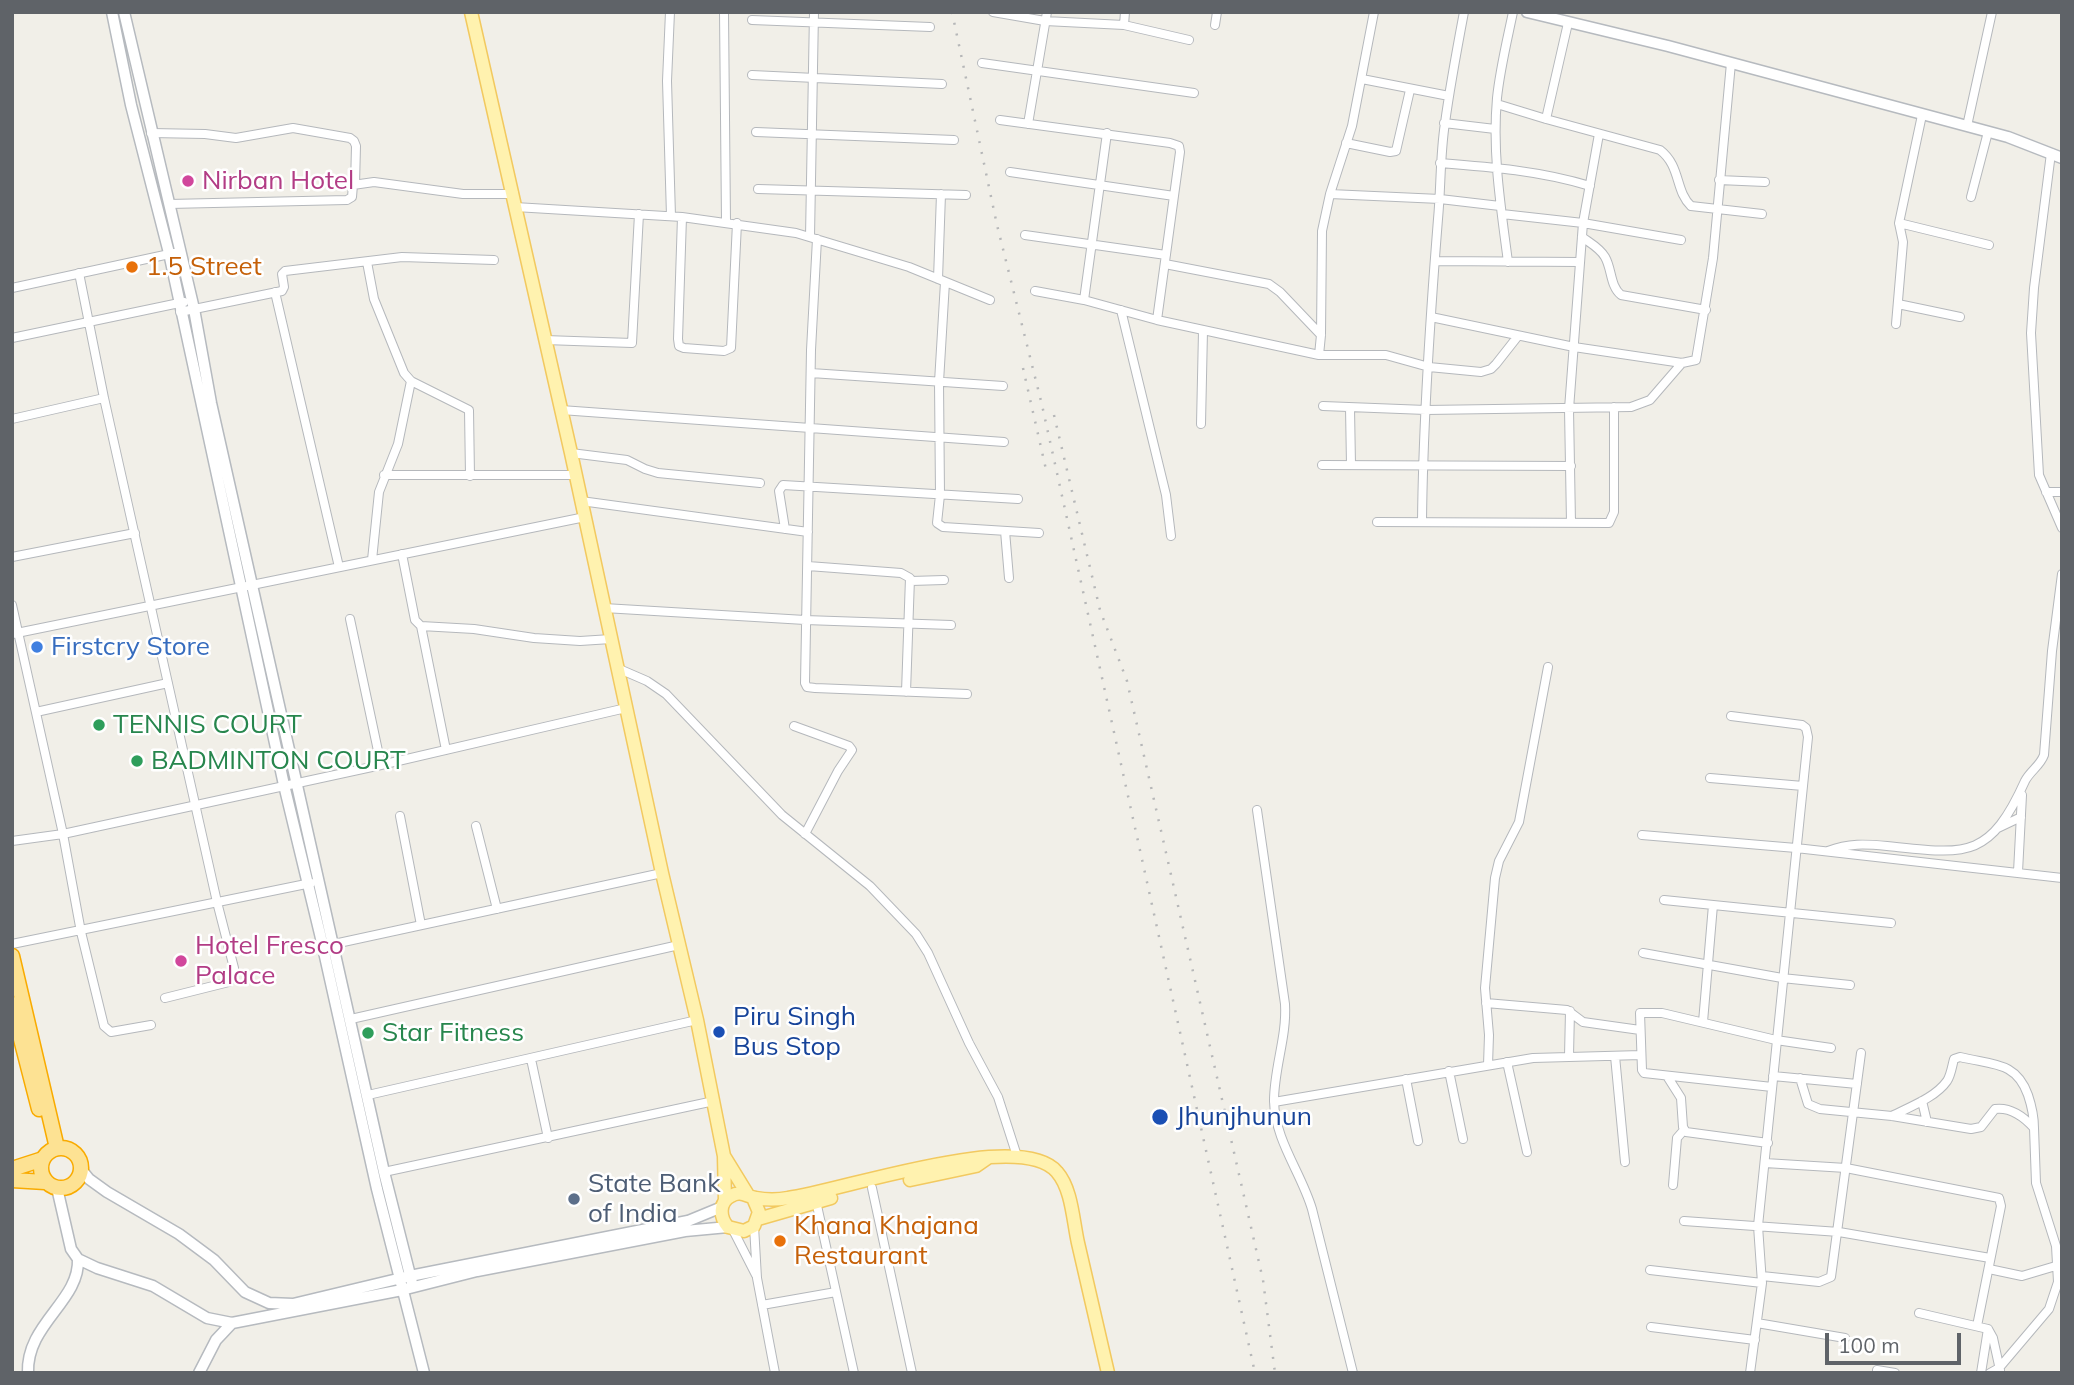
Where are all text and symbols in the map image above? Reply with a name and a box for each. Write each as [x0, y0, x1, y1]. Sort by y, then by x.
place label: Nirban Hotel [202, 165, 354, 197]
marker: Nirban Hotel [180, 173, 196, 189]
place label: 1.5 Street [146, 251, 262, 283]
marker: 1.5 Street [124, 259, 140, 275]
place label: Firstcry Store [51, 631, 210, 663]
marker: Firstcry Store [29, 639, 45, 655]
place label: TENNIS COURT [113, 709, 302, 741]
marker: TENNIS COURT [91, 717, 107, 733]
place label: BADMINTON COURT [151, 745, 406, 777]
marker: BADMINTON COURT [129, 753, 145, 769]
place label: Hotel Fresco Palace [195, 930, 344, 992]
marker: Hotel Fresco Palace [173, 953, 189, 969]
place label: Piru Singh Bus Stop [733, 1001, 856, 1062]
place label: Star Fitness [382, 1017, 524, 1049]
marker: Piru Singh Bus Stop [711, 1024, 727, 1040]
marker: Star Fitness [360, 1025, 376, 1041]
place label: Jhunjhunun [1176, 1101, 1312, 1133]
marker: Jhunjhunun [1150, 1107, 1170, 1127]
place label: State Bank of India [588, 1168, 721, 1230]
marker: State Bank of India [566, 1191, 582, 1207]
place label: Khana Khajana Restaurant [794, 1210, 979, 1272]
marker: Khana Khajana Restaurant [772, 1233, 788, 1249]
scale bar [1829, 1318, 1966, 1362]
text: 100 m [1838, 1332, 1900, 1358]

